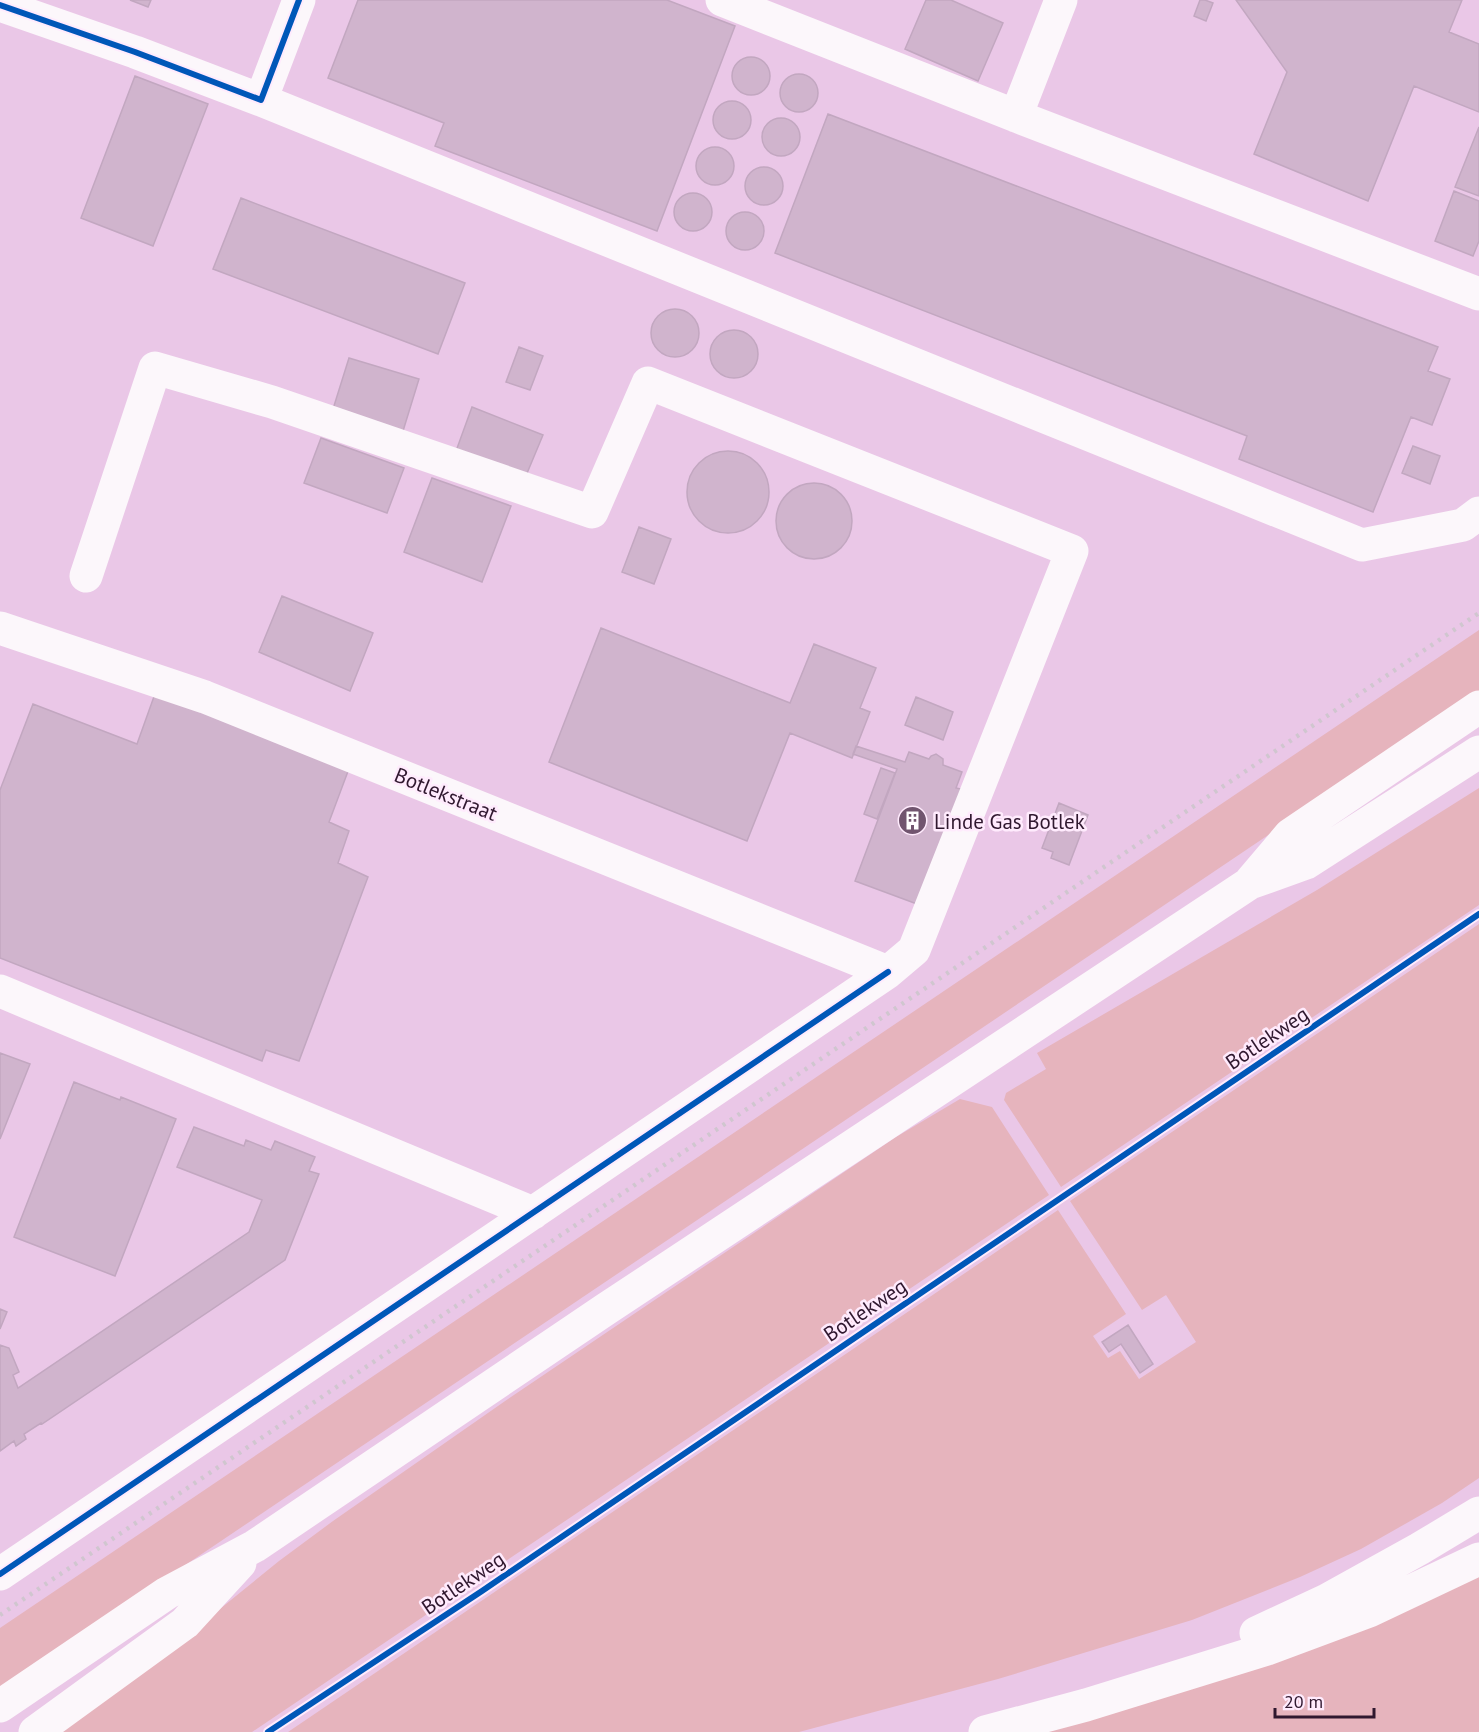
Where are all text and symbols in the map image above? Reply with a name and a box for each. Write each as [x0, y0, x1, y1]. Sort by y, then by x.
street label: Botlekstraat [391, 761, 501, 827]
building icon: Linde Gas Botlek [897, 805, 929, 837]
place label: Linde Gas Botlek [934, 808, 1085, 835]
street label: Botlekweg [1220, 1000, 1314, 1076]
street label: Botlekweg [818, 1272, 912, 1348]
street label: Botlekweg [416, 1545, 510, 1621]
scale bar [1275, 1681, 1374, 1719]
text: 20 m [1284, 1690, 1323, 1713]

